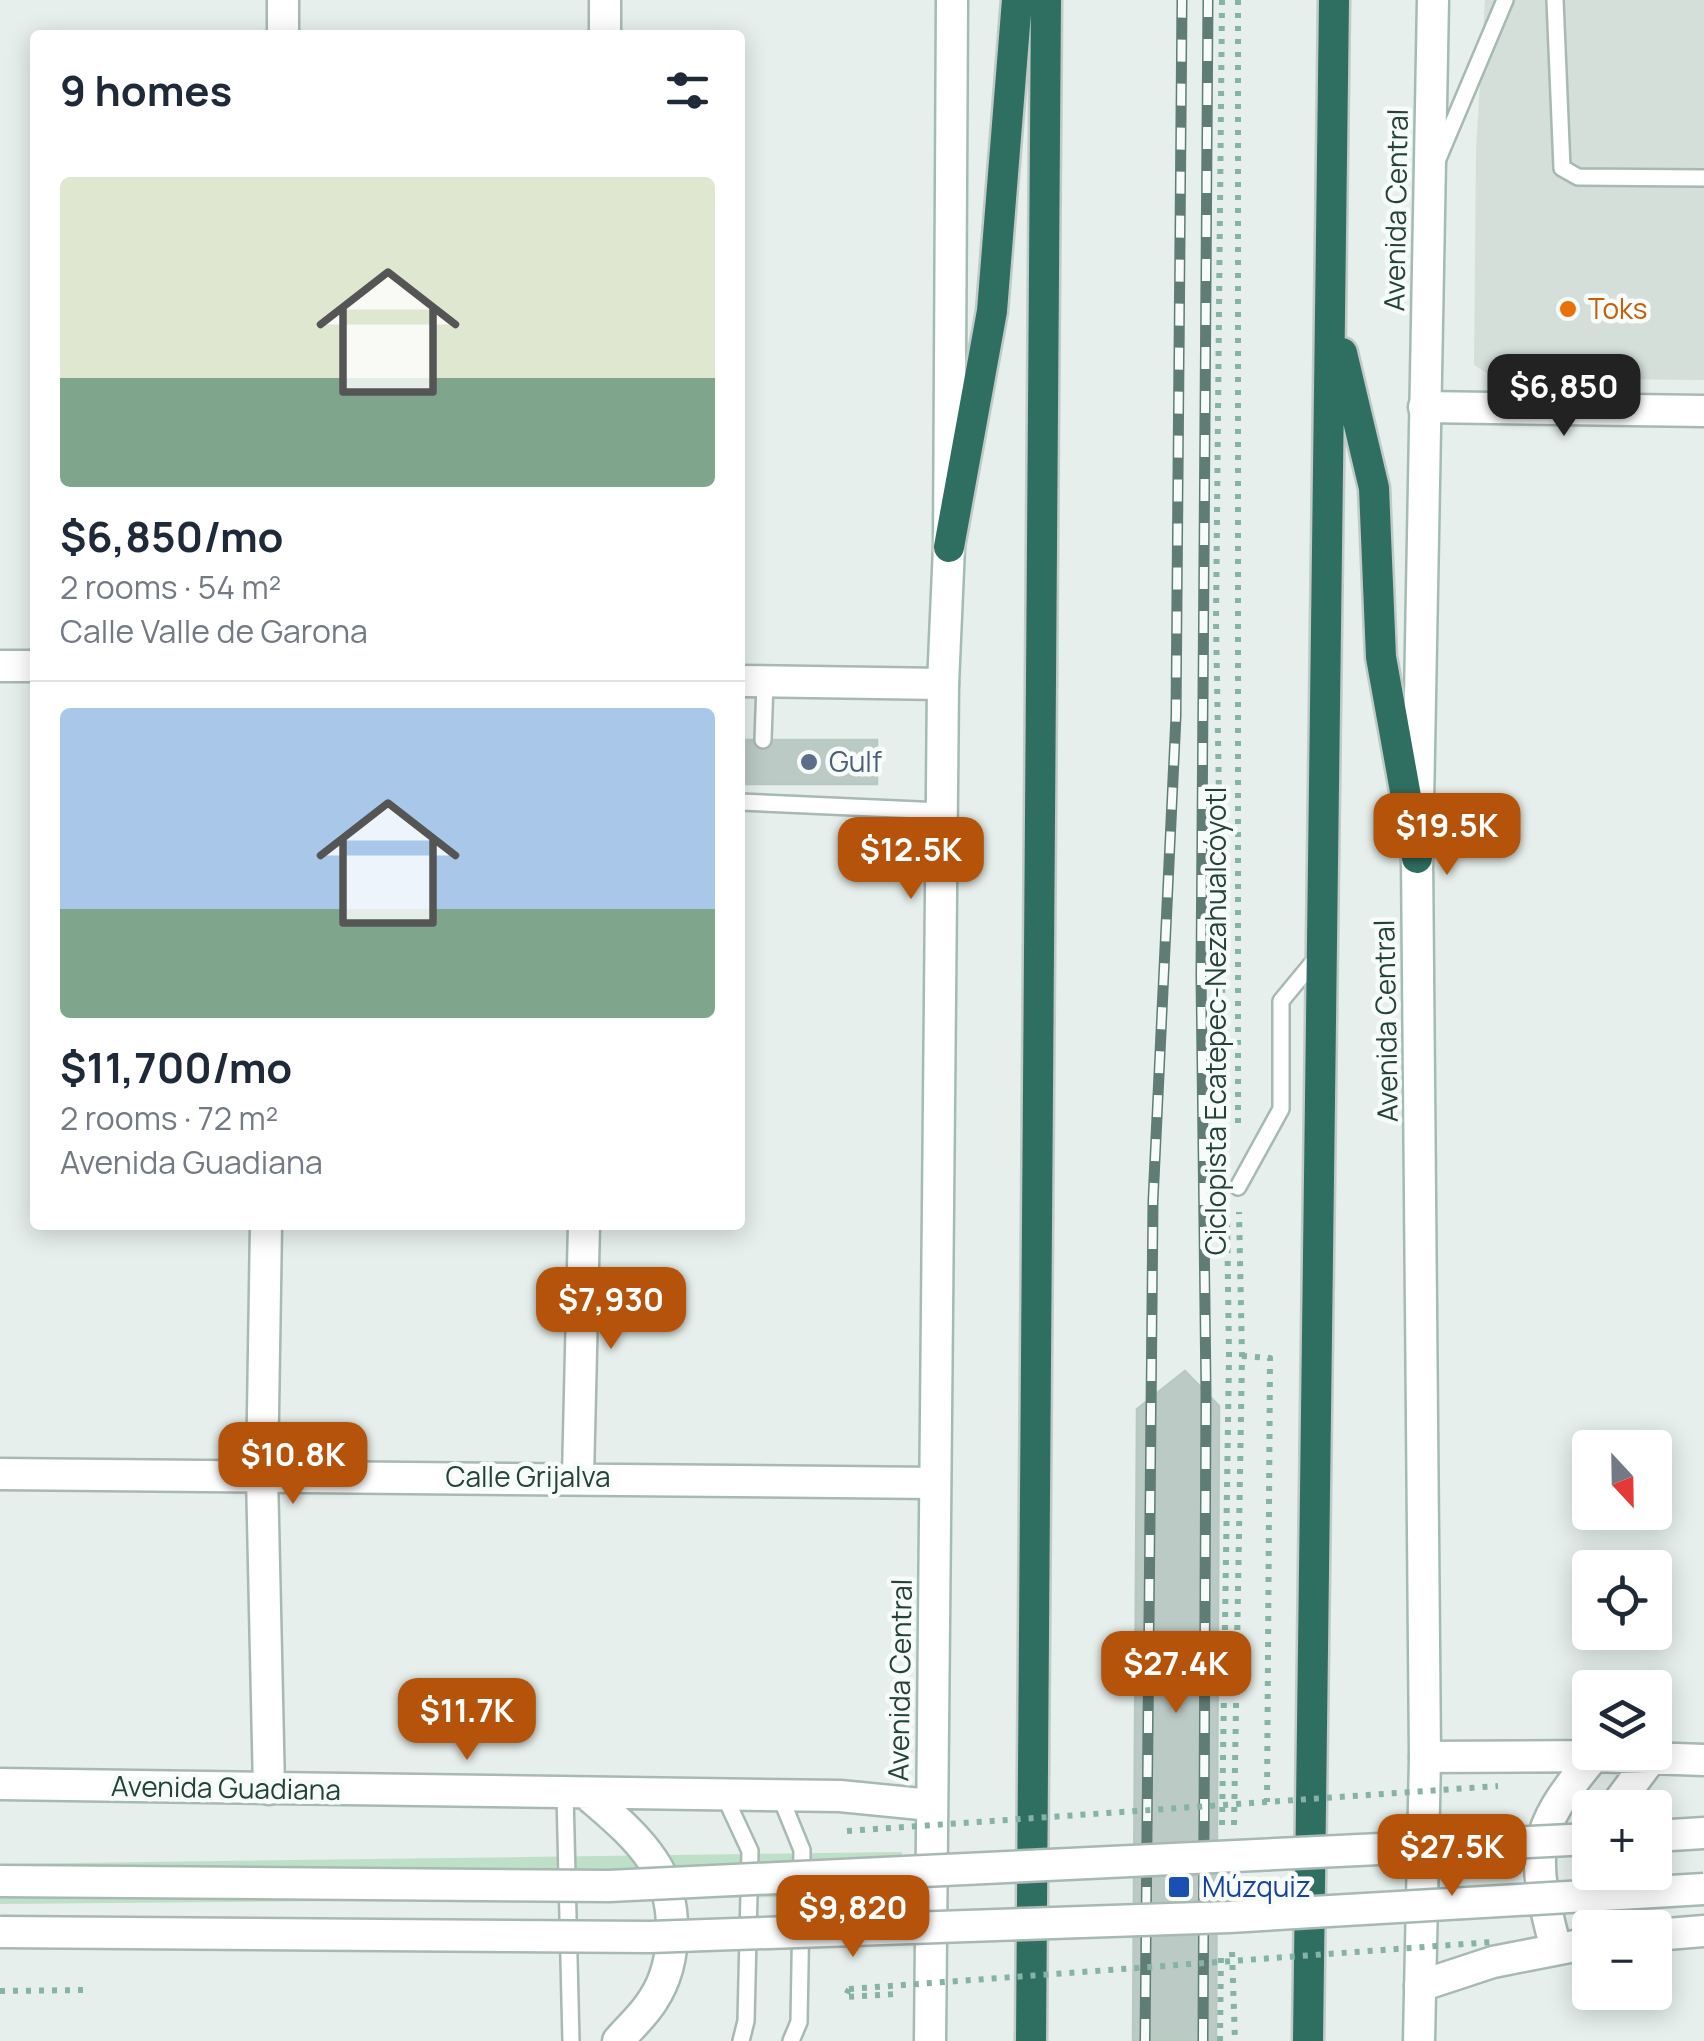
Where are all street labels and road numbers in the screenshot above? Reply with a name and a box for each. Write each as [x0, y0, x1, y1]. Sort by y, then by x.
street label: Avenida Central [1374, 108, 1416, 312]
street label: Ciclopista Ecatepec-Nezahualcóyotl [1196, 787, 1234, 1255]
street label: Avenida Central [1364, 919, 1406, 1123]
street label: Calle Grijalva [445, 1457, 611, 1495]
street label: Avenida Central [878, 1578, 920, 1782]
street label: Avenida Guadiana [111, 1766, 341, 1808]

